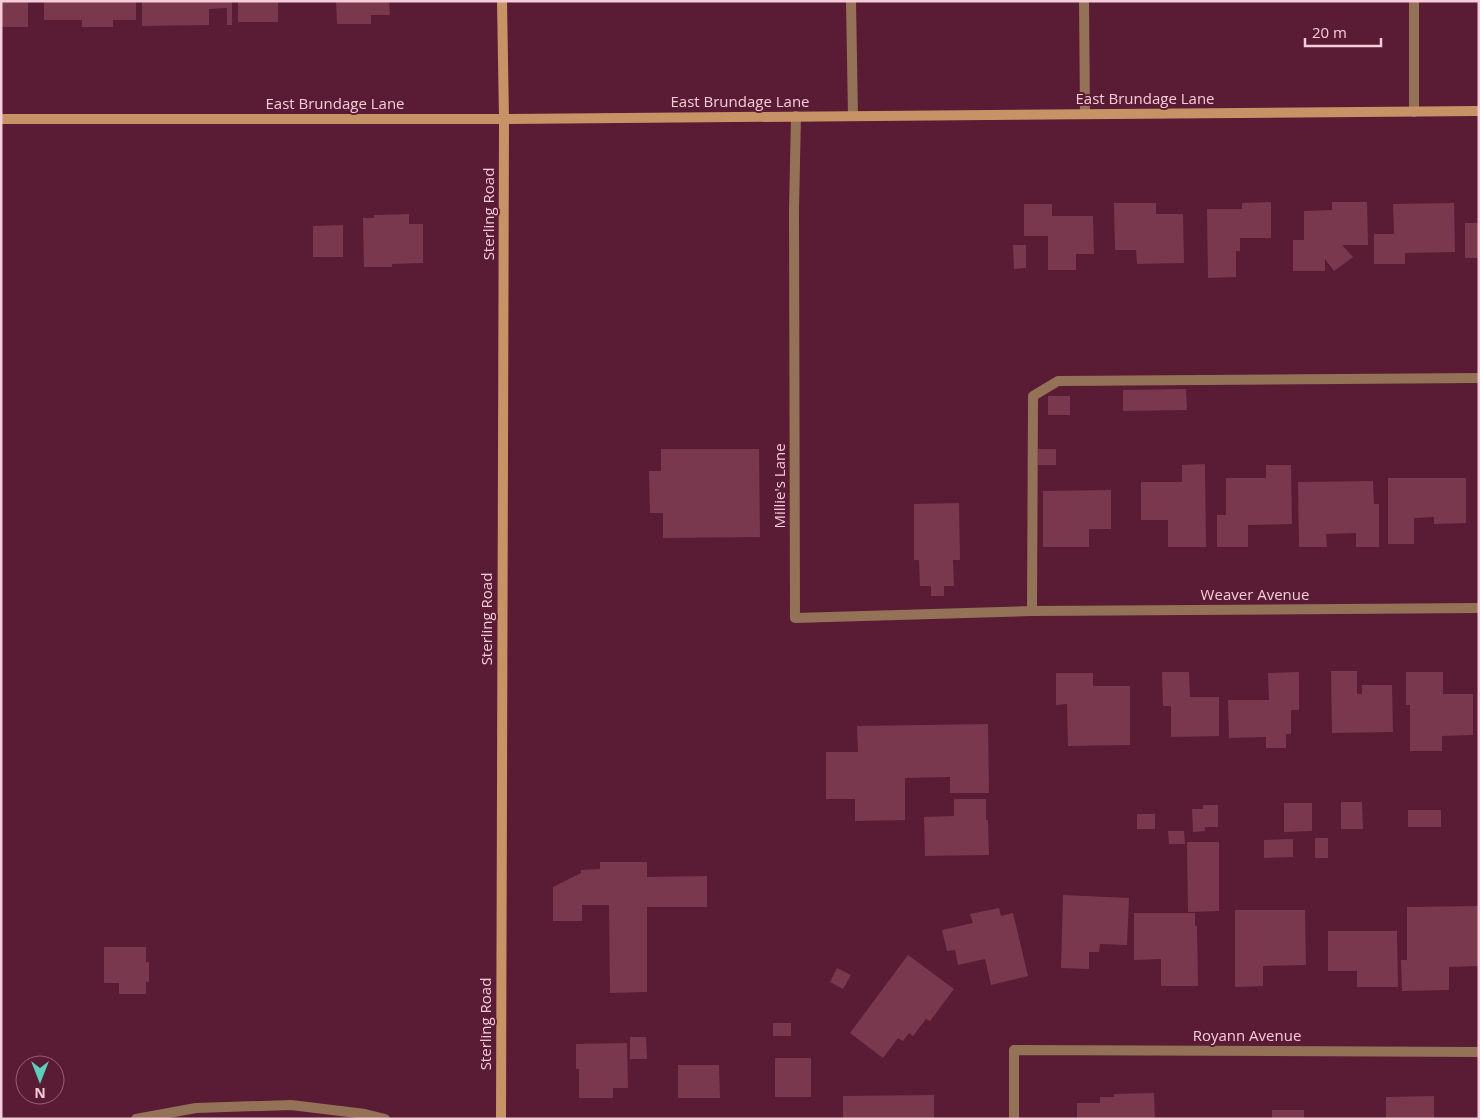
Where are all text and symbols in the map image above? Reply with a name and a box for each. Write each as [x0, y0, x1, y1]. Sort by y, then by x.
scale bar [1305, 15, 1381, 47]
text: 20 m [1312, 22, 1347, 42]
street label: East Brundage Lane [1075, 88, 1215, 108]
street label: East Brundage Lane [670, 91, 810, 111]
street label: East Brundage Lane [265, 93, 405, 113]
street label: Sterling Road [478, 168, 498, 260]
street label: Millie's Lane [769, 443, 789, 529]
street label: Sterling Road [476, 573, 496, 665]
street label: Weaver Avenue [1201, 584, 1309, 604]
street label: Sterling Road [475, 978, 495, 1070]
street label: Royann Avenue [1193, 1025, 1301, 1045]
north arrow [15, 1055, 65, 1105]
text: N [34, 1084, 46, 1103]

